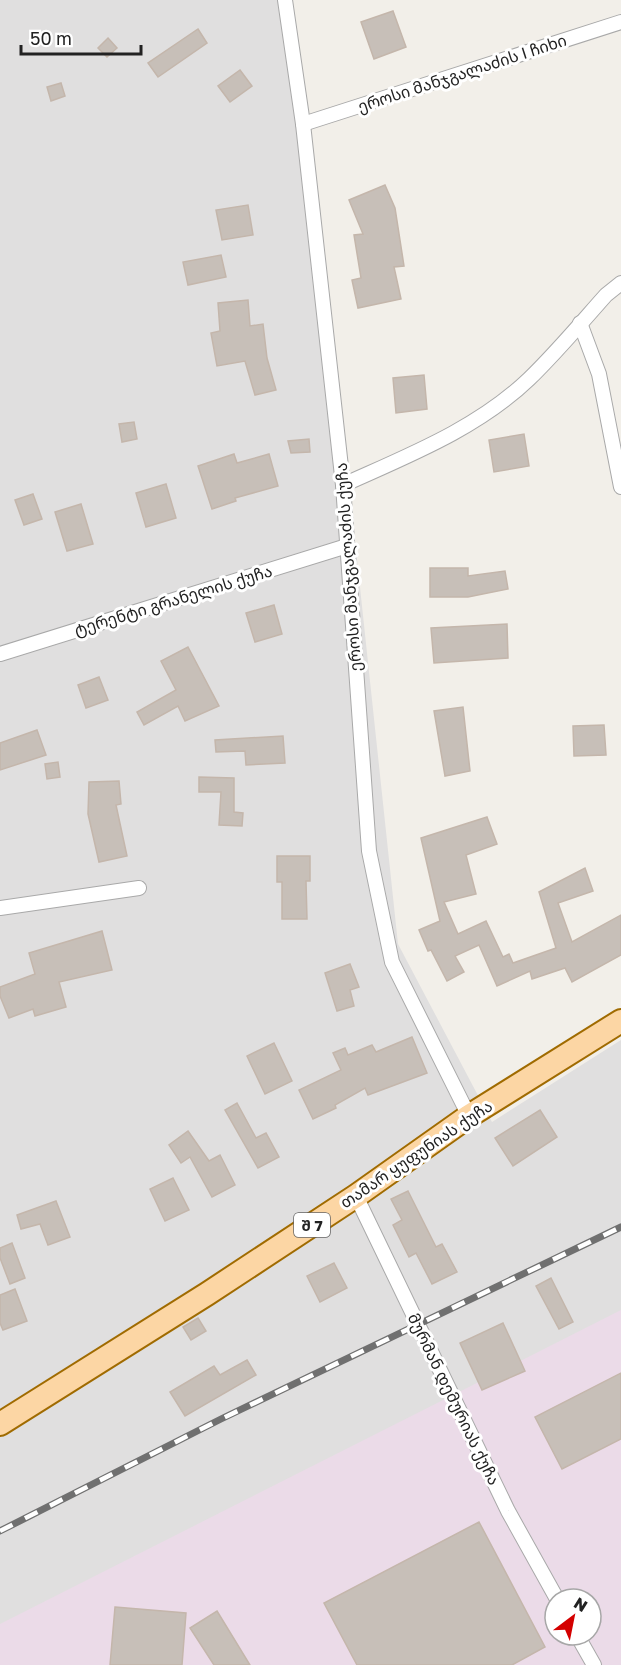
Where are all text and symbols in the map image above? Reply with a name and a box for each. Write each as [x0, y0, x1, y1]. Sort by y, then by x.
scale bar [21, 18, 141, 56]
text: 50 m [30, 27, 72, 49]
street label: ეროსი მანჯგალაძის I ჩიხი [355, 30, 569, 117]
street label: ეროსი მანჯგალაძის ქუჩა [331, 462, 366, 672]
street label: ტერენტი გრანელის ქუჩა [71, 560, 275, 641]
street label: თამარ ყუფუნიას ქუჩა [336, 1096, 496, 1212]
road number: შ 7 [294, 1213, 330, 1237]
street label: მურმან დემურიას ქუჩა [403, 1310, 504, 1489]
north arrow [543, 1587, 603, 1647]
text: N [570, 1593, 591, 1616]

